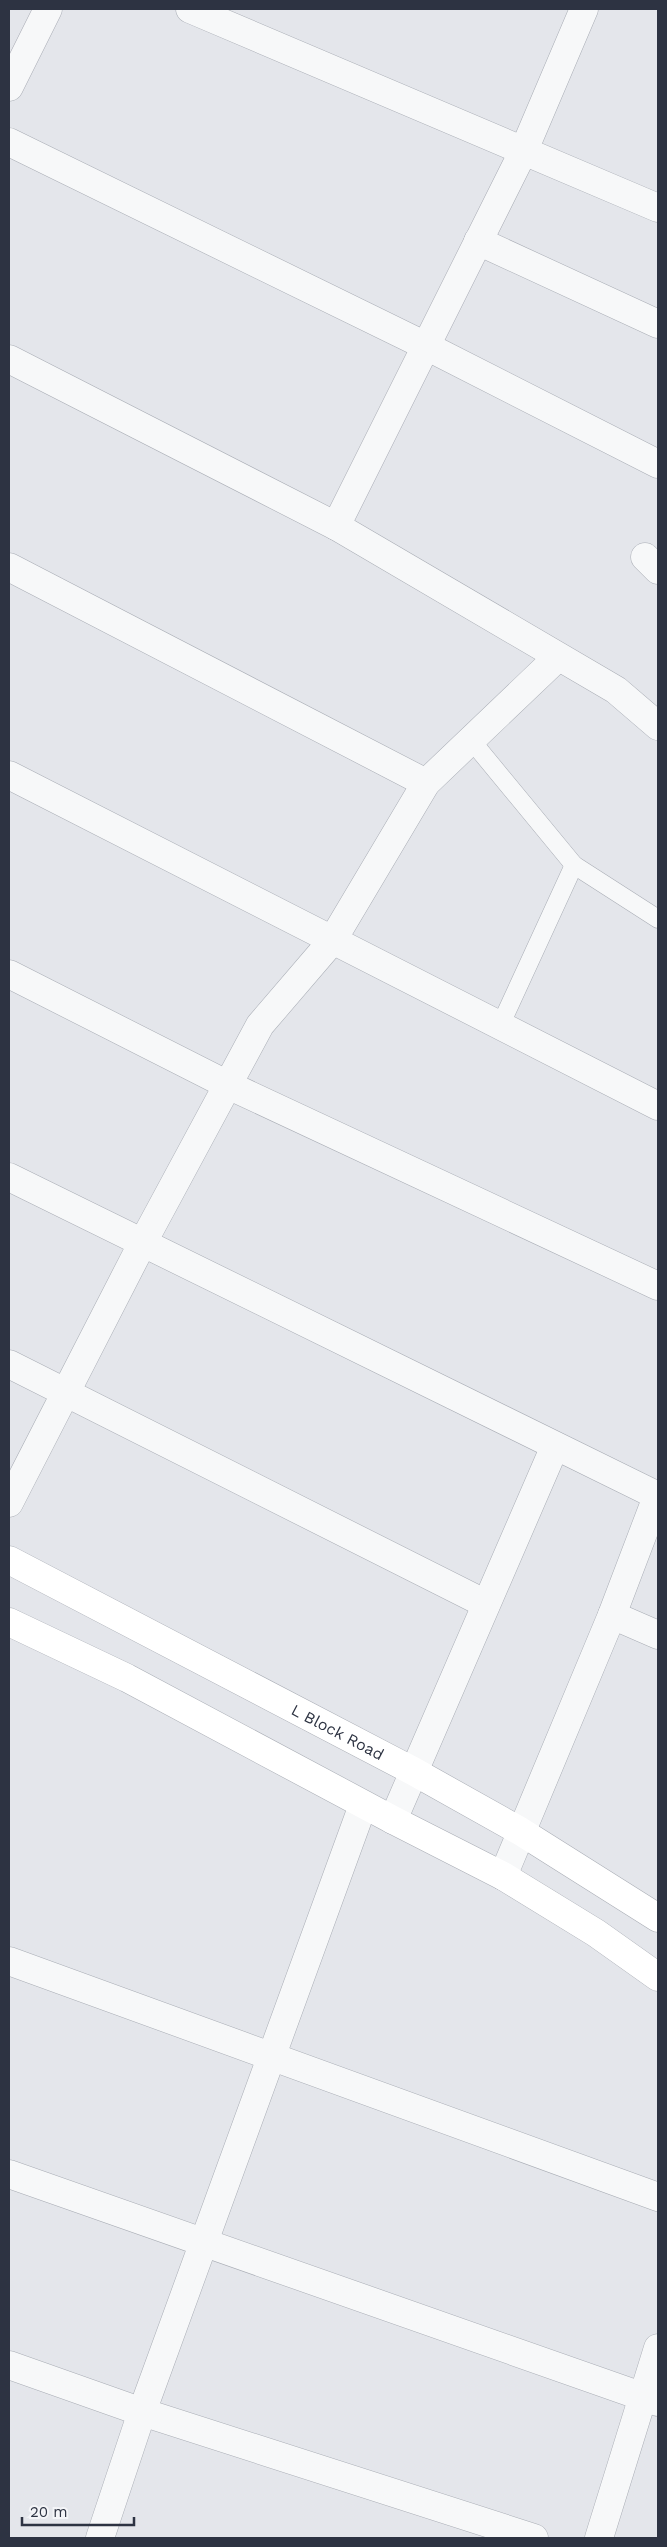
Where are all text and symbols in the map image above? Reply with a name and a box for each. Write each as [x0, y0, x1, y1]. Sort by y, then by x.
street label: L Block Road [288, 1700, 387, 1764]
scale bar [22, 2494, 135, 2526]
text: 20 m [30, 2503, 68, 2521]

